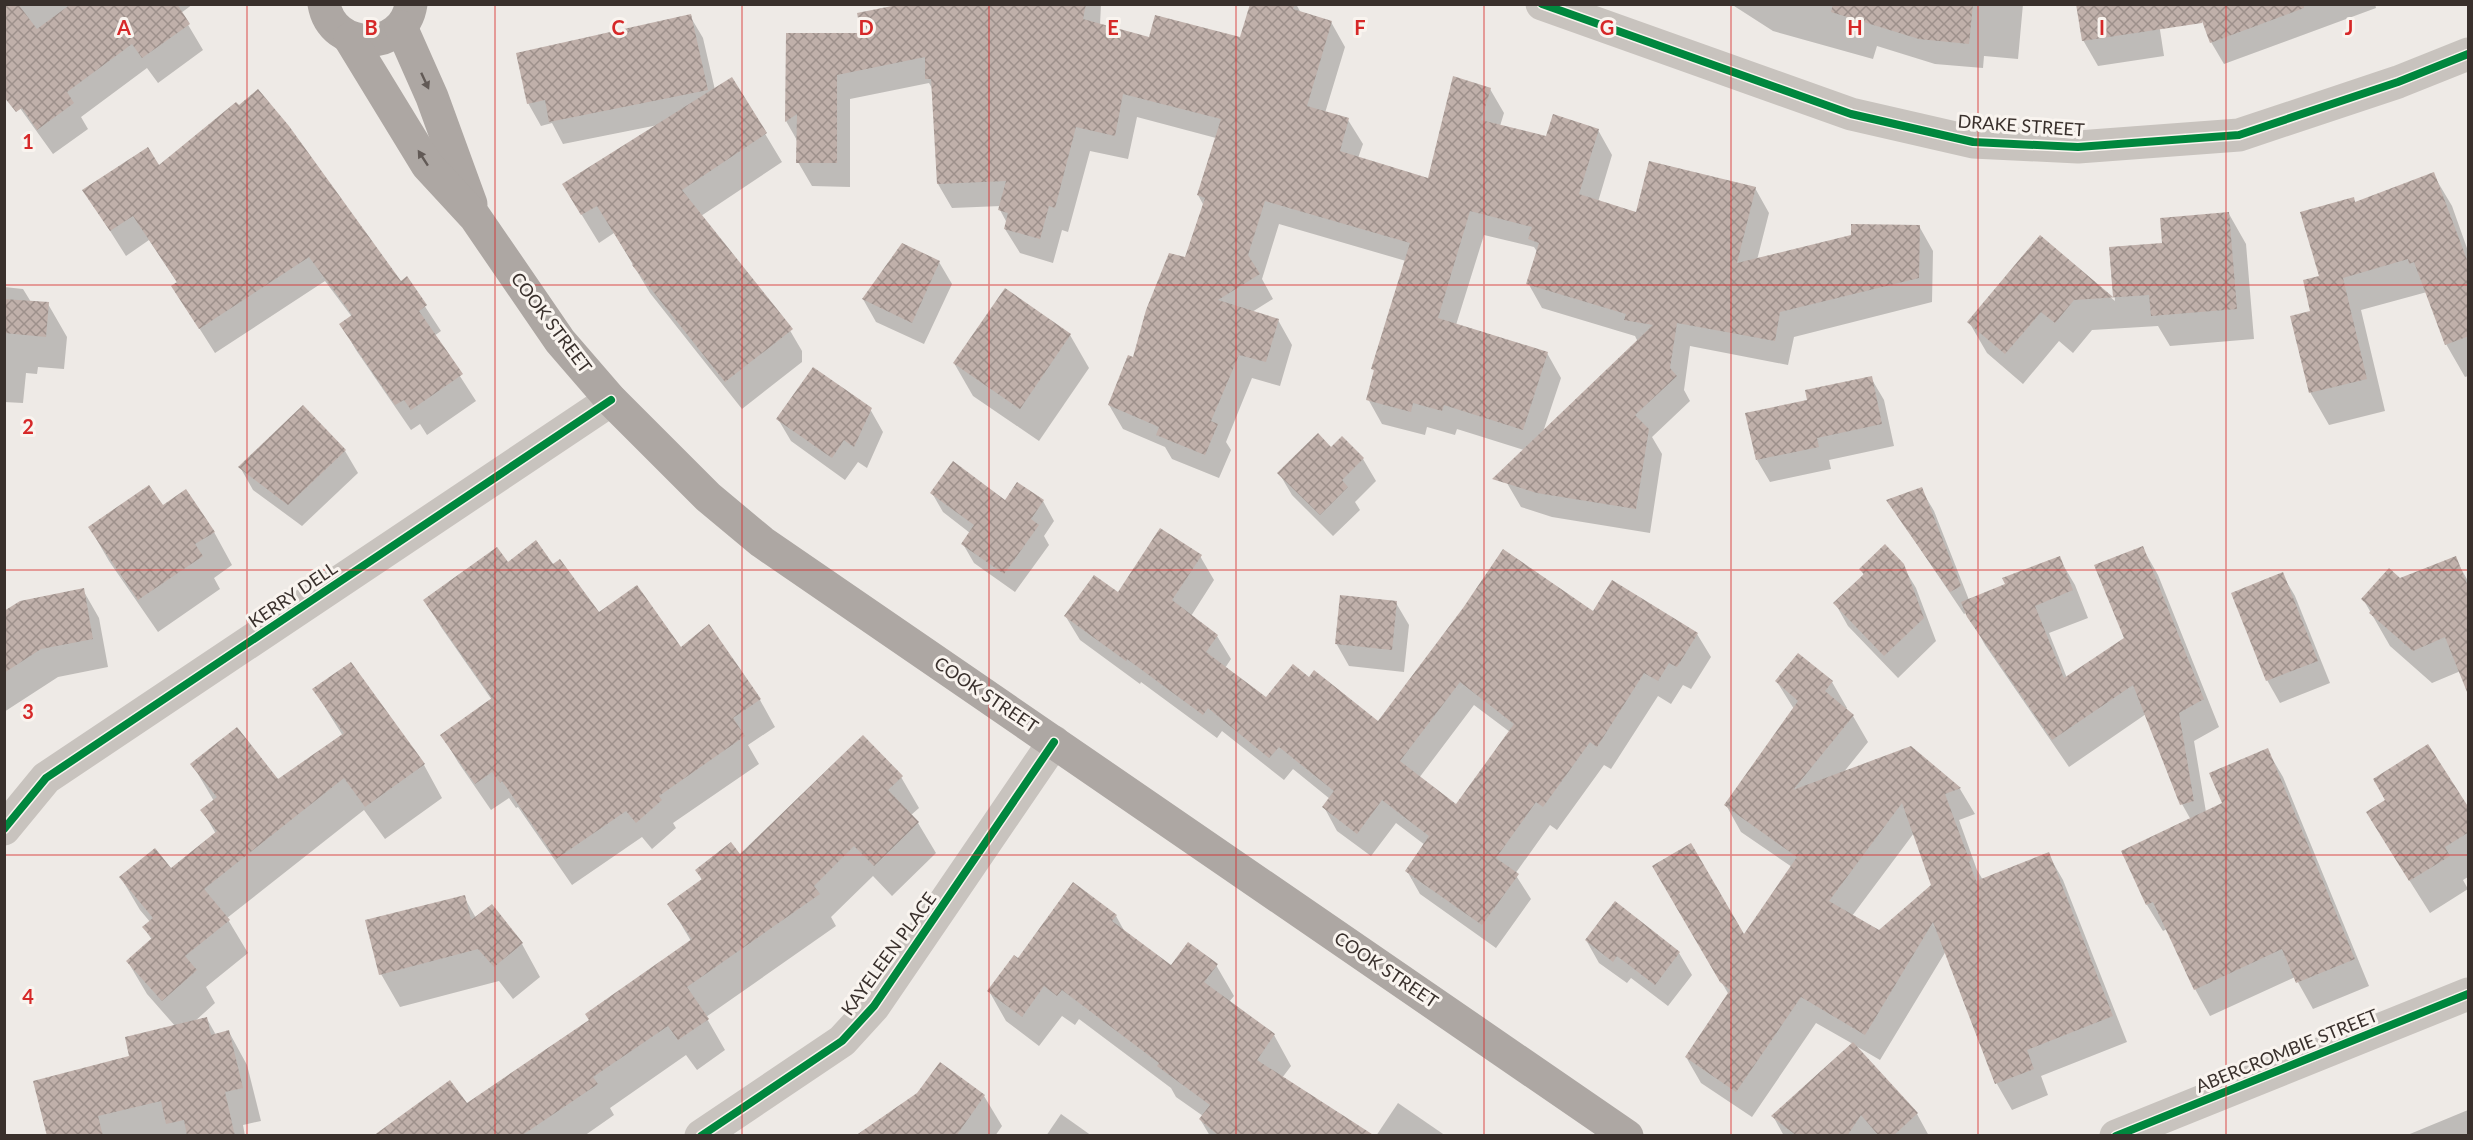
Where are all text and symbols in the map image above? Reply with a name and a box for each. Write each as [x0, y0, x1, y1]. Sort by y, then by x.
text: A [116, 15, 131, 39]
text: B [364, 15, 378, 39]
text: C [611, 15, 625, 39]
text: D [858, 15, 874, 39]
text: E [1107, 15, 1119, 39]
text: F [1354, 15, 1366, 39]
text: G [1600, 15, 1614, 39]
text: H [1847, 15, 1863, 39]
text: I [2099, 15, 2105, 39]
text: J [2345, 15, 2353, 39]
one-way arrow [420, 72, 430, 90]
street label: DRAKE STREET [1957, 110, 2086, 140]
text: 1 [22, 129, 34, 153]
one-way arrow [417, 149, 428, 166]
street label: COOK STREET [507, 268, 597, 377]
text: 2 [22, 414, 34, 438]
street label: KERRY DELL [244, 557, 341, 632]
street label: COOK STREET [931, 651, 1043, 737]
text: 3 [22, 699, 34, 723]
street label: KAYELEEN PLACE [836, 887, 940, 1019]
street label: COOK STREET [1331, 926, 1443, 1012]
text: 4 [22, 984, 34, 1008]
street label: ABERCROMBIE STREET [2192, 1003, 2381, 1097]

